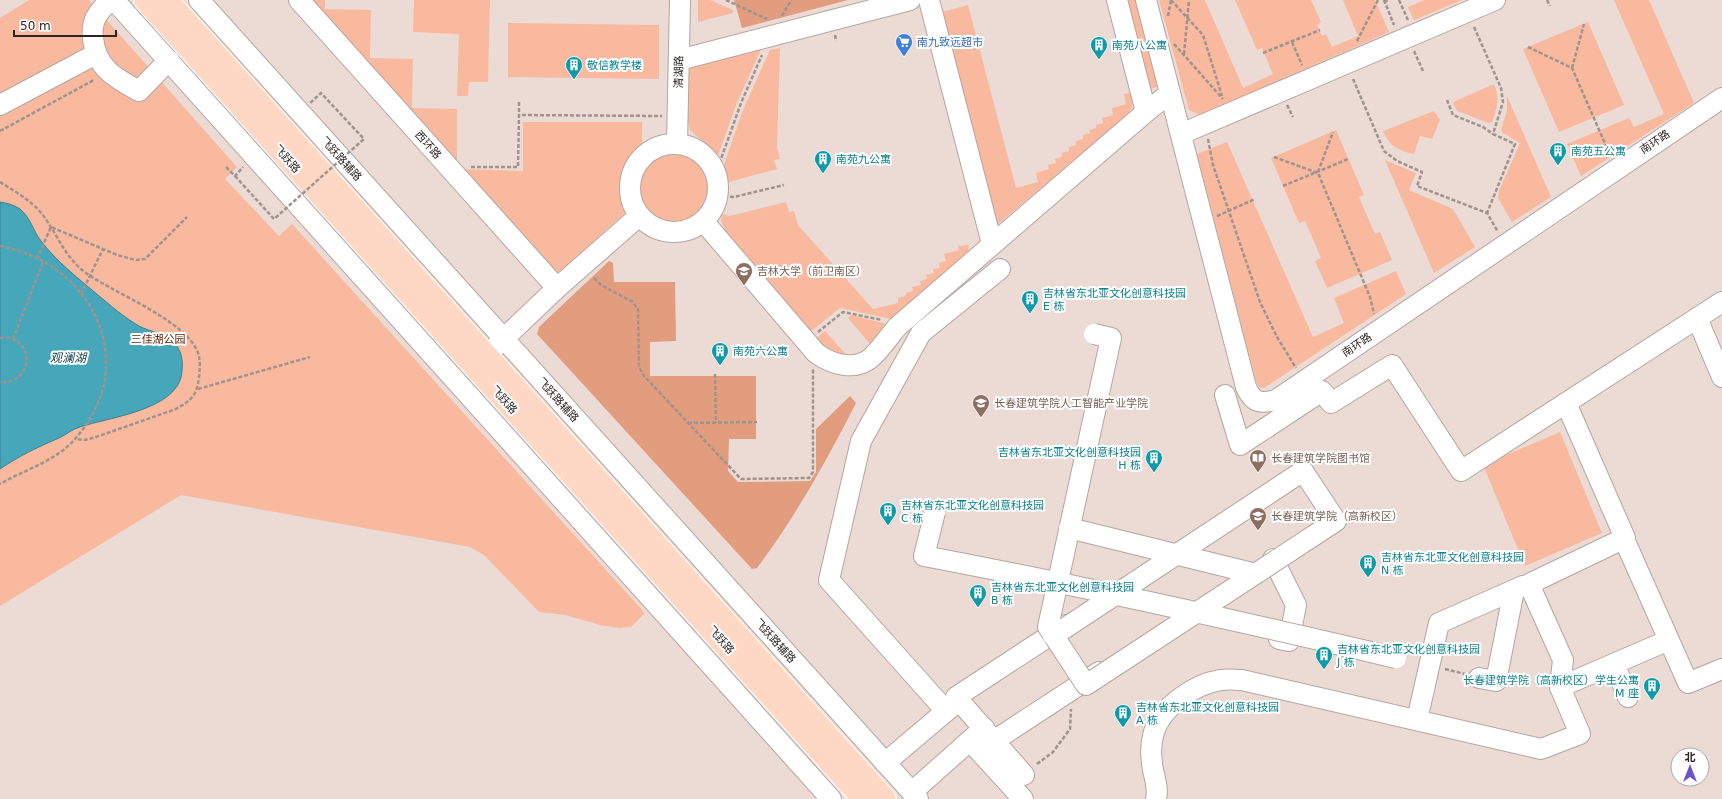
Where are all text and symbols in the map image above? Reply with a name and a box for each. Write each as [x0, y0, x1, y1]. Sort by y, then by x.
scale bar [14, 12, 116, 38]
text: 50 m [20, 19, 51, 33]
supermarket icon: 南九致远超市 [894, 32, 914, 57]
building icon: 南苑八公寓 [1089, 35, 1109, 60]
place label: 南九致远超市 [917, 36, 983, 49]
place label: 南苑八公寓 [1112, 39, 1167, 52]
building icon: 敬信教学楼 [564, 55, 584, 80]
street label: 清湖路 [672, 55, 686, 89]
place label: 敬信教学楼 [587, 59, 642, 72]
street label: 南环路 [1638, 127, 1672, 157]
street label: 西环路 [412, 128, 444, 162]
street label: 飞跃路辅路 [318, 134, 364, 184]
building icon: 南苑五公寓 [1548, 141, 1568, 166]
street label: 飞跃路 [271, 142, 303, 176]
place label: 南苑五公寓 [1571, 145, 1626, 158]
building icon: 南苑九公寓 [813, 149, 833, 174]
place label: 南苑九公寓 [836, 153, 891, 166]
school or university icon: 吉林大学（前卫南区） [734, 261, 754, 286]
place label: 吉林大学（前卫南区） [757, 265, 867, 278]
place label: 吉林省东北亚文化创意科技园 E 栋 [1043, 287, 1186, 313]
building icon: 吉林省东北亚文化创意科技园 E 栋 [1020, 289, 1040, 314]
street label: 南环路 [1340, 330, 1374, 360]
park label: 三佳湖公园 [131, 333, 186, 346]
building icon: 南苑六公寓 [710, 341, 730, 366]
place label: 南苑六公寓 [733, 345, 788, 358]
water label: 观澜湖 [50, 351, 88, 365]
street label: 飞跃路辅路 [535, 375, 581, 425]
street label: 飞跃路 [488, 383, 520, 417]
school or university icon: 长春建筑学院人工智能产业学院 [971, 393, 991, 418]
place label: 长春建筑学院人工智能产业学院 [994, 397, 1148, 410]
place label: 吉林省东北亚文化创意科技园 H 栋 [998, 446, 1141, 472]
building icon: 吉林省东北亚文化创意科技园 H 栋 [1144, 448, 1164, 473]
library icon: 长春建筑学院图书馆 [1248, 448, 1268, 473]
place label: 长春建筑学院图书馆 [1271, 452, 1370, 465]
place label: 吉林省东北亚文化创意科技园 C 栋 [901, 499, 1044, 525]
building icon: 吉林省东北亚文化创意科技园 C 栋 [878, 501, 898, 526]
school or university icon: 长春建筑学院（高新校区） [1248, 506, 1268, 531]
place label: 长春建筑学院（高新校区） [1271, 510, 1403, 523]
place label: 吉林省东北亚文化创意科技园 N 栋 [1381, 551, 1524, 577]
building icon: 吉林省东北亚文化创意科技园 N 栋 [1358, 553, 1378, 578]
place label: 吉林省东北亚文化创意科技园 B 栋 [991, 581, 1134, 607]
building icon: 吉林省东北亚文化创意科技园 B 栋 [968, 583, 988, 608]
street label: 飞跃路辅路 [752, 616, 798, 666]
street label: 飞跃路 [705, 623, 737, 657]
place label: 吉林省东北亚文化创意科技园 J 栋 [1336, 643, 1480, 669]
building icon: 吉林省东北亚文化创意科技园 J 栋 [1314, 645, 1334, 670]
place label: 长春建筑学院（高新校区）学生公寓 M 座 [1463, 674, 1639, 700]
building icon: 长春建筑学院（高新校区）学生公寓 M 座 [1642, 676, 1662, 701]
place label: 吉林省东北亚文化创意科技园 A 栋 [1136, 701, 1279, 727]
building icon: 吉林省东北亚文化创意科技园 A 栋 [1113, 703, 1133, 728]
north arrow [1670, 747, 1710, 787]
text: 北 [1685, 751, 1696, 764]

